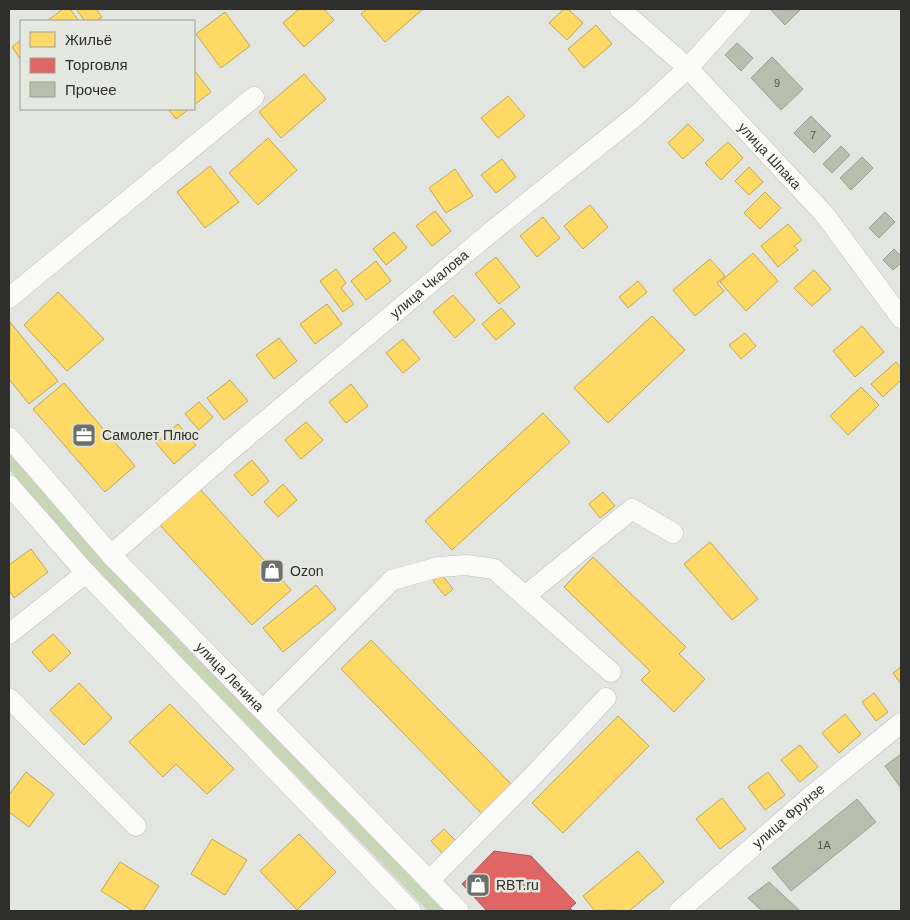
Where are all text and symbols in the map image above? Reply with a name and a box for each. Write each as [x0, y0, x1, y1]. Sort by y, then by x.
legend [20, 20, 195, 110]
text: Жильё [65, 31, 112, 48]
text: Торговля [65, 56, 128, 73]
house number: 9 [774, 77, 780, 89]
text: Прочее [65, 81, 117, 98]
street label: улица Шпака [735, 119, 805, 192]
house number: 7 [810, 129, 816, 141]
street label: улица Чкалова [387, 246, 472, 321]
office icon: Самолет Плюс [71, 422, 97, 448]
place label: Самолет Плюс [102, 427, 199, 443]
shop icon: Ozon [259, 558, 285, 584]
place label: Ozon [290, 563, 323, 579]
street label: улица Ленина [193, 639, 267, 715]
street label: улица Фрунзе [749, 780, 828, 851]
house number: 1А [817, 839, 831, 851]
shop icon: RBT.ru [465, 872, 491, 898]
place label: RBT.ru [496, 877, 539, 893]

